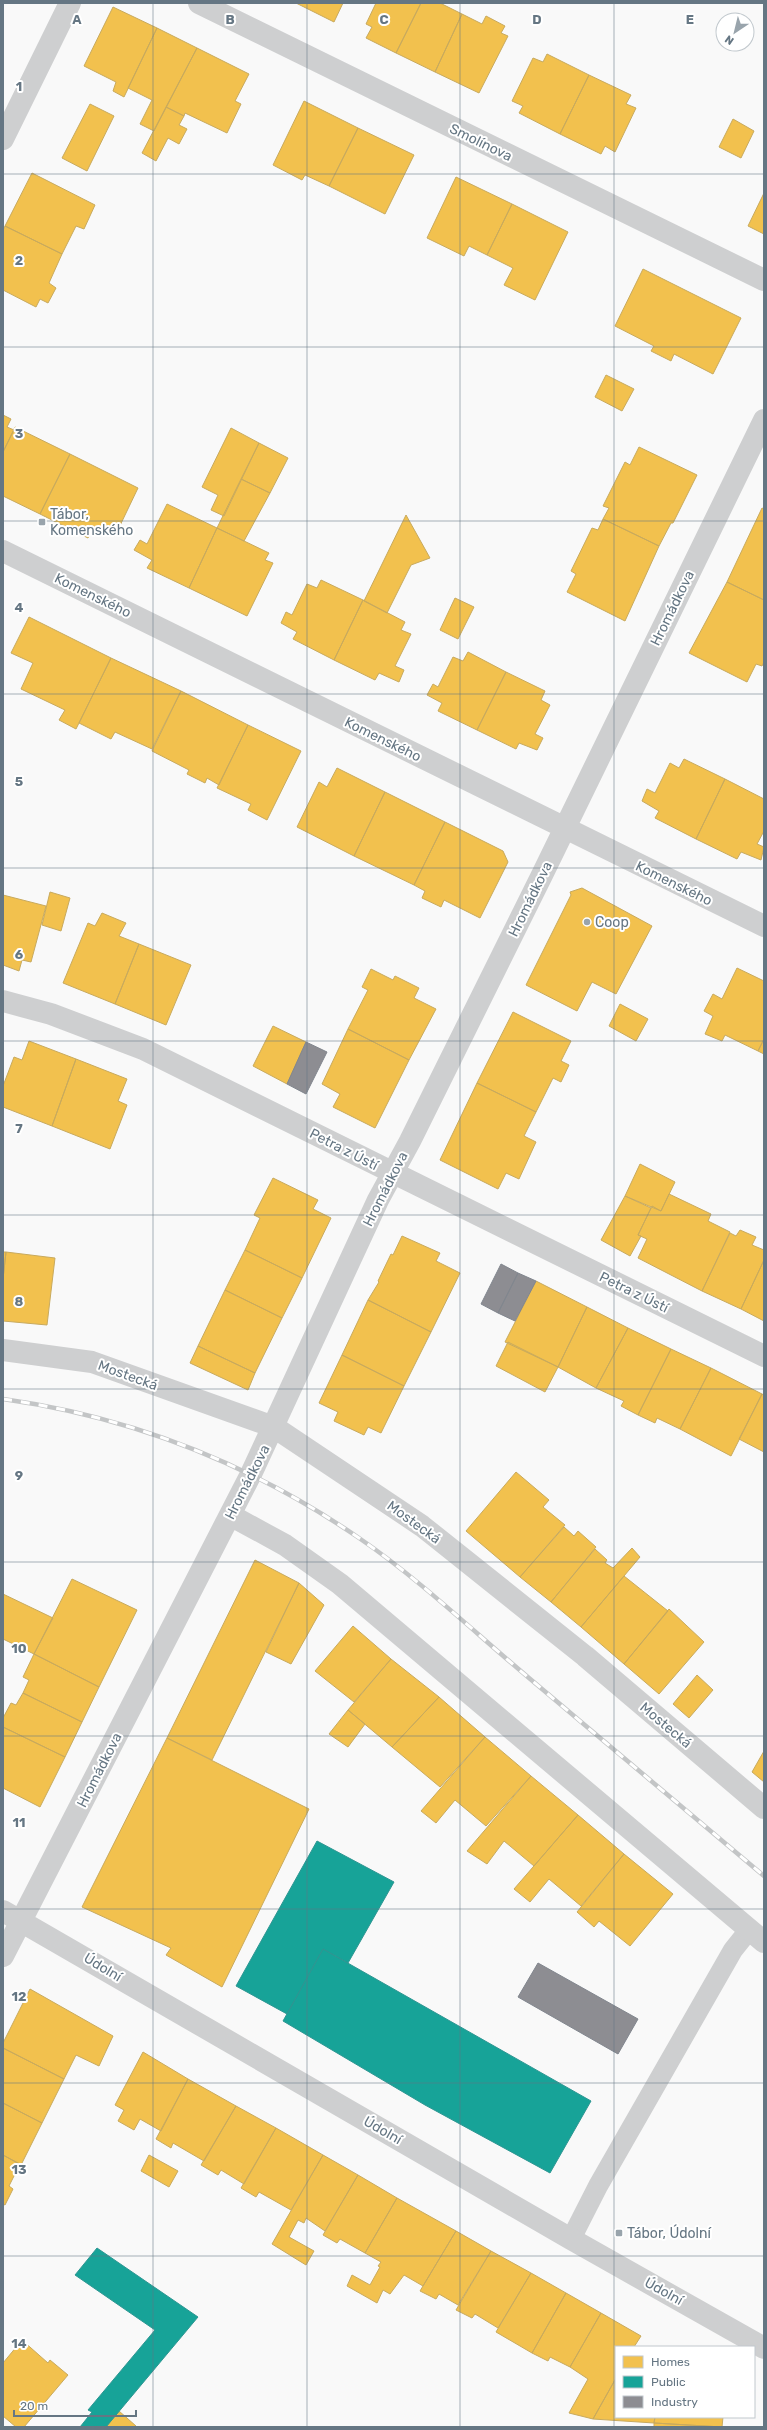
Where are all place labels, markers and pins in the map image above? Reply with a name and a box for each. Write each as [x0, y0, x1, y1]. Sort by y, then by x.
place label: Tábor, Komenského [50, 506, 133, 539]
marker: Tábor, Komenského [37, 517, 47, 527]
place label: Coop [595, 914, 629, 931]
marker: Coop [582, 917, 592, 927]
place label: Tábor, Údolní [627, 2224, 711, 2242]
marker: Tábor, Údolní [614, 2228, 624, 2238]

